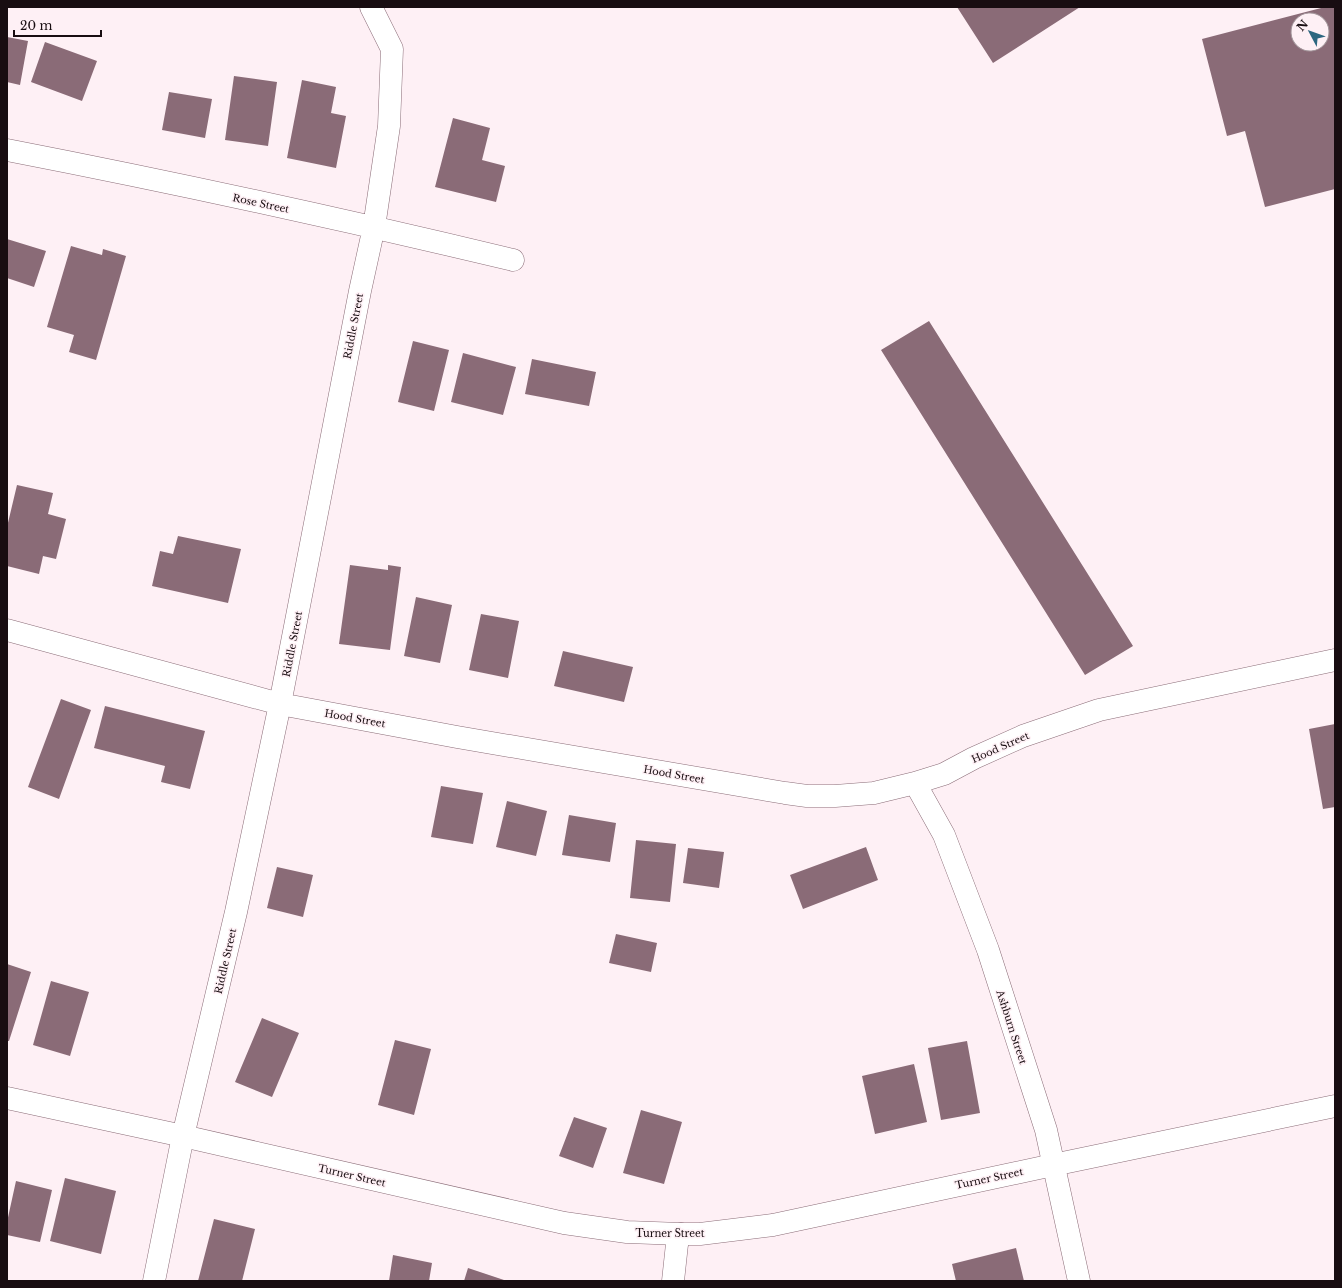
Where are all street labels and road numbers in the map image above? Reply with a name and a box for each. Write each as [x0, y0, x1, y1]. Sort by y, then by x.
street label: Rose Street [231, 191, 291, 216]
street label: Riddle Street [341, 292, 366, 360]
street label: Riddle Street [280, 610, 305, 678]
street label: Hood Street [323, 707, 387, 730]
street label: Hood Street [969, 729, 1031, 766]
street label: Hood Street [642, 763, 706, 786]
street label: Riddle Street [212, 927, 239, 995]
street label: Ashburn Street [993, 988, 1030, 1066]
street label: Turner Street [317, 1161, 387, 1190]
street label: Turner Street [954, 1165, 1024, 1192]
street label: Turner Street [636, 1227, 705, 1240]

